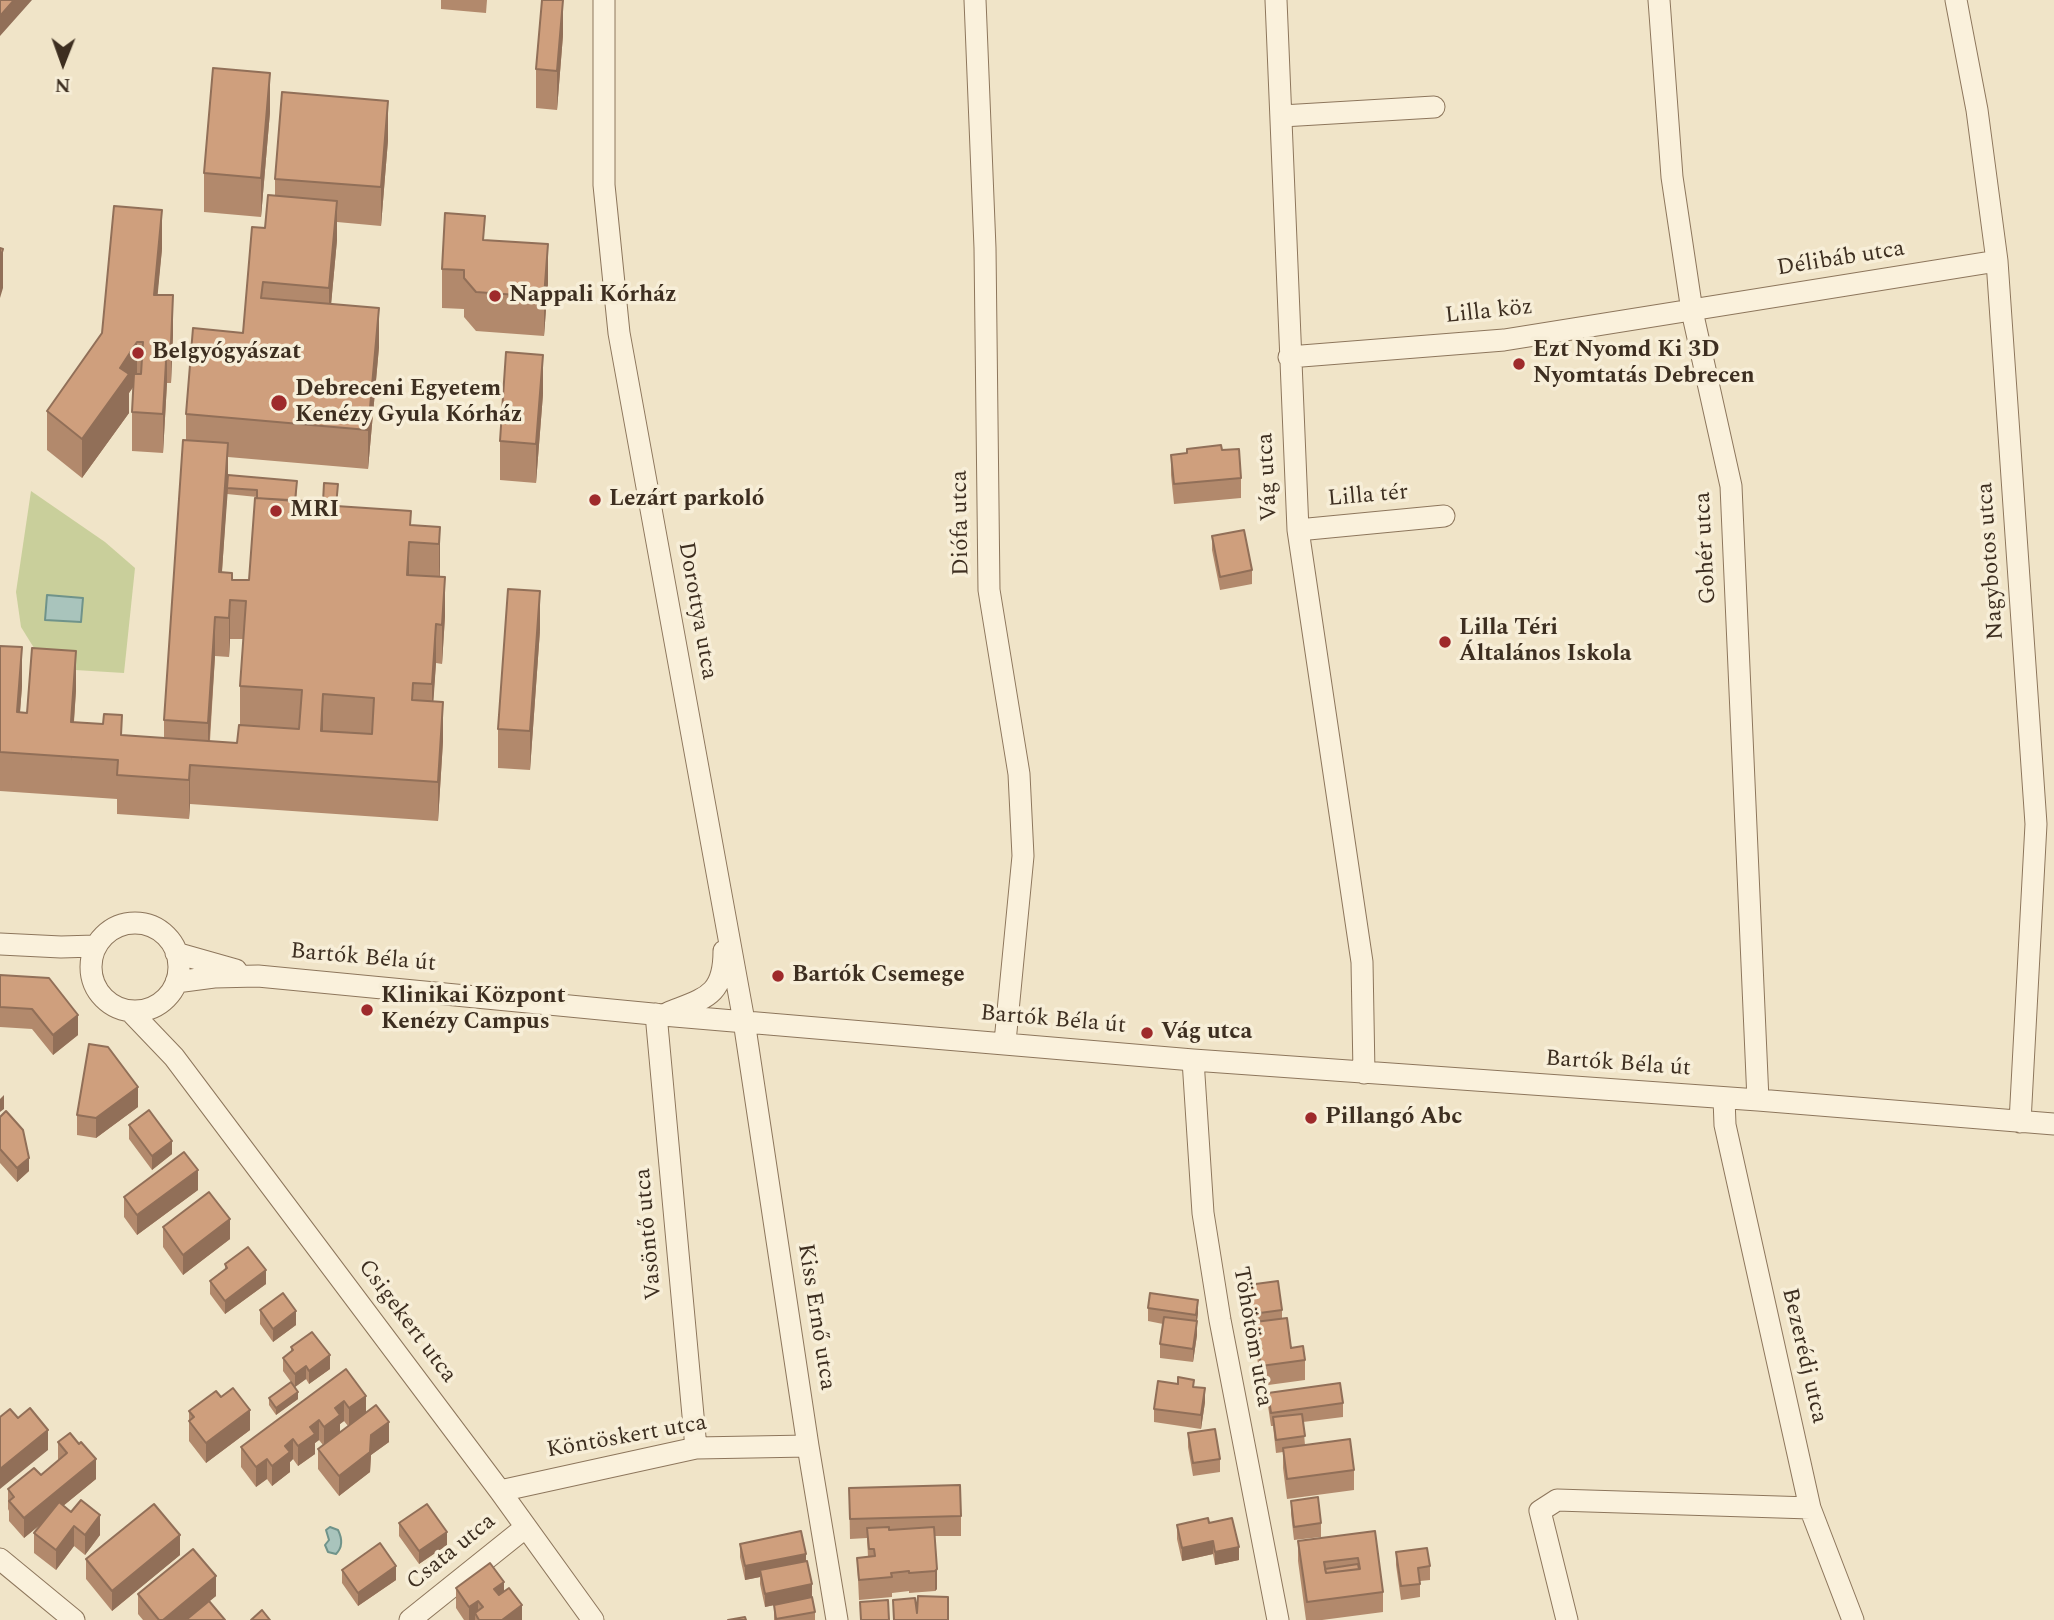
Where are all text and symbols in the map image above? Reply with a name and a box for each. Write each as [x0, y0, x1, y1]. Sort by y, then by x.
north arrow [28, 28, 98, 98]
text: N [55, 70, 71, 99]
street label: Délibáb utca [1775, 236, 1907, 284]
place label: Nappali Kórház [509, 282, 677, 310]
marker: Nappali Kórház [487, 288, 503, 304]
street label: Lilla köz [1444, 295, 1534, 331]
place label: Ezt Nyomd Ki 3D Nyomtatás Debrecen [1533, 337, 1755, 391]
place label: Belgyógyászat [152, 339, 301, 367]
marker: Belgyógyászat [130, 345, 146, 361]
marker: Ezt Nyomd Ki 3D Nyomtatás Debrecen [1511, 356, 1527, 372]
place label: Debreceni Egyetem Kenézy Gyula Kórház [295, 376, 522, 430]
marker: Debreceni Egyetem Kenézy Gyula Kórház [269, 393, 289, 413]
street label: Vág utca [1253, 432, 1285, 522]
street label: Diófa utca [947, 470, 977, 576]
street label: Lilla tér [1327, 480, 1409, 514]
street label: Nagybotos utca [1973, 481, 2011, 641]
place label: Lezárt parkoló [609, 486, 764, 514]
street label: Gohér utca [1690, 491, 1724, 605]
marker: Lezárt parkoló [587, 492, 603, 508]
place label: MRI [290, 497, 339, 525]
marker: MRI [268, 503, 284, 519]
street label: Dorottya utca [670, 540, 722, 682]
place label: Lilla Téri Általános Iskola [1459, 615, 1632, 669]
marker: Lilla Téri Általános Iskola [1437, 634, 1453, 650]
street label: Bartók Béla út [289, 939, 437, 979]
place label: Bartók Csemege [792, 962, 965, 990]
marker: Bartók Csemege [770, 968, 786, 984]
place label: Klinikai Központ Kenézy Campus [381, 983, 566, 1037]
street label: Bartók Béla út [979, 1001, 1127, 1041]
marker: Klinikai Központ Kenézy Campus [359, 1002, 375, 1018]
place label: Vág utca [1161, 1019, 1252, 1047]
marker: Vág utca [1139, 1025, 1155, 1041]
street label: Bartók Béla út [1544, 1046, 1692, 1084]
place label: Pillangó Abc [1325, 1104, 1462, 1132]
marker: Pillangó Abc [1303, 1110, 1319, 1126]
street label: Vasöntő utca [630, 1167, 670, 1301]
street label: Kiss Ernő utca [790, 1242, 840, 1392]
street label: Csigekert utca [351, 1255, 461, 1389]
street label: Töhötöm utca [1225, 1265, 1277, 1409]
street label: Bezerédj utca [1774, 1286, 1832, 1426]
street label: Köntöskert utca [545, 1410, 709, 1466]
street label: Csata utca [402, 1509, 502, 1597]

